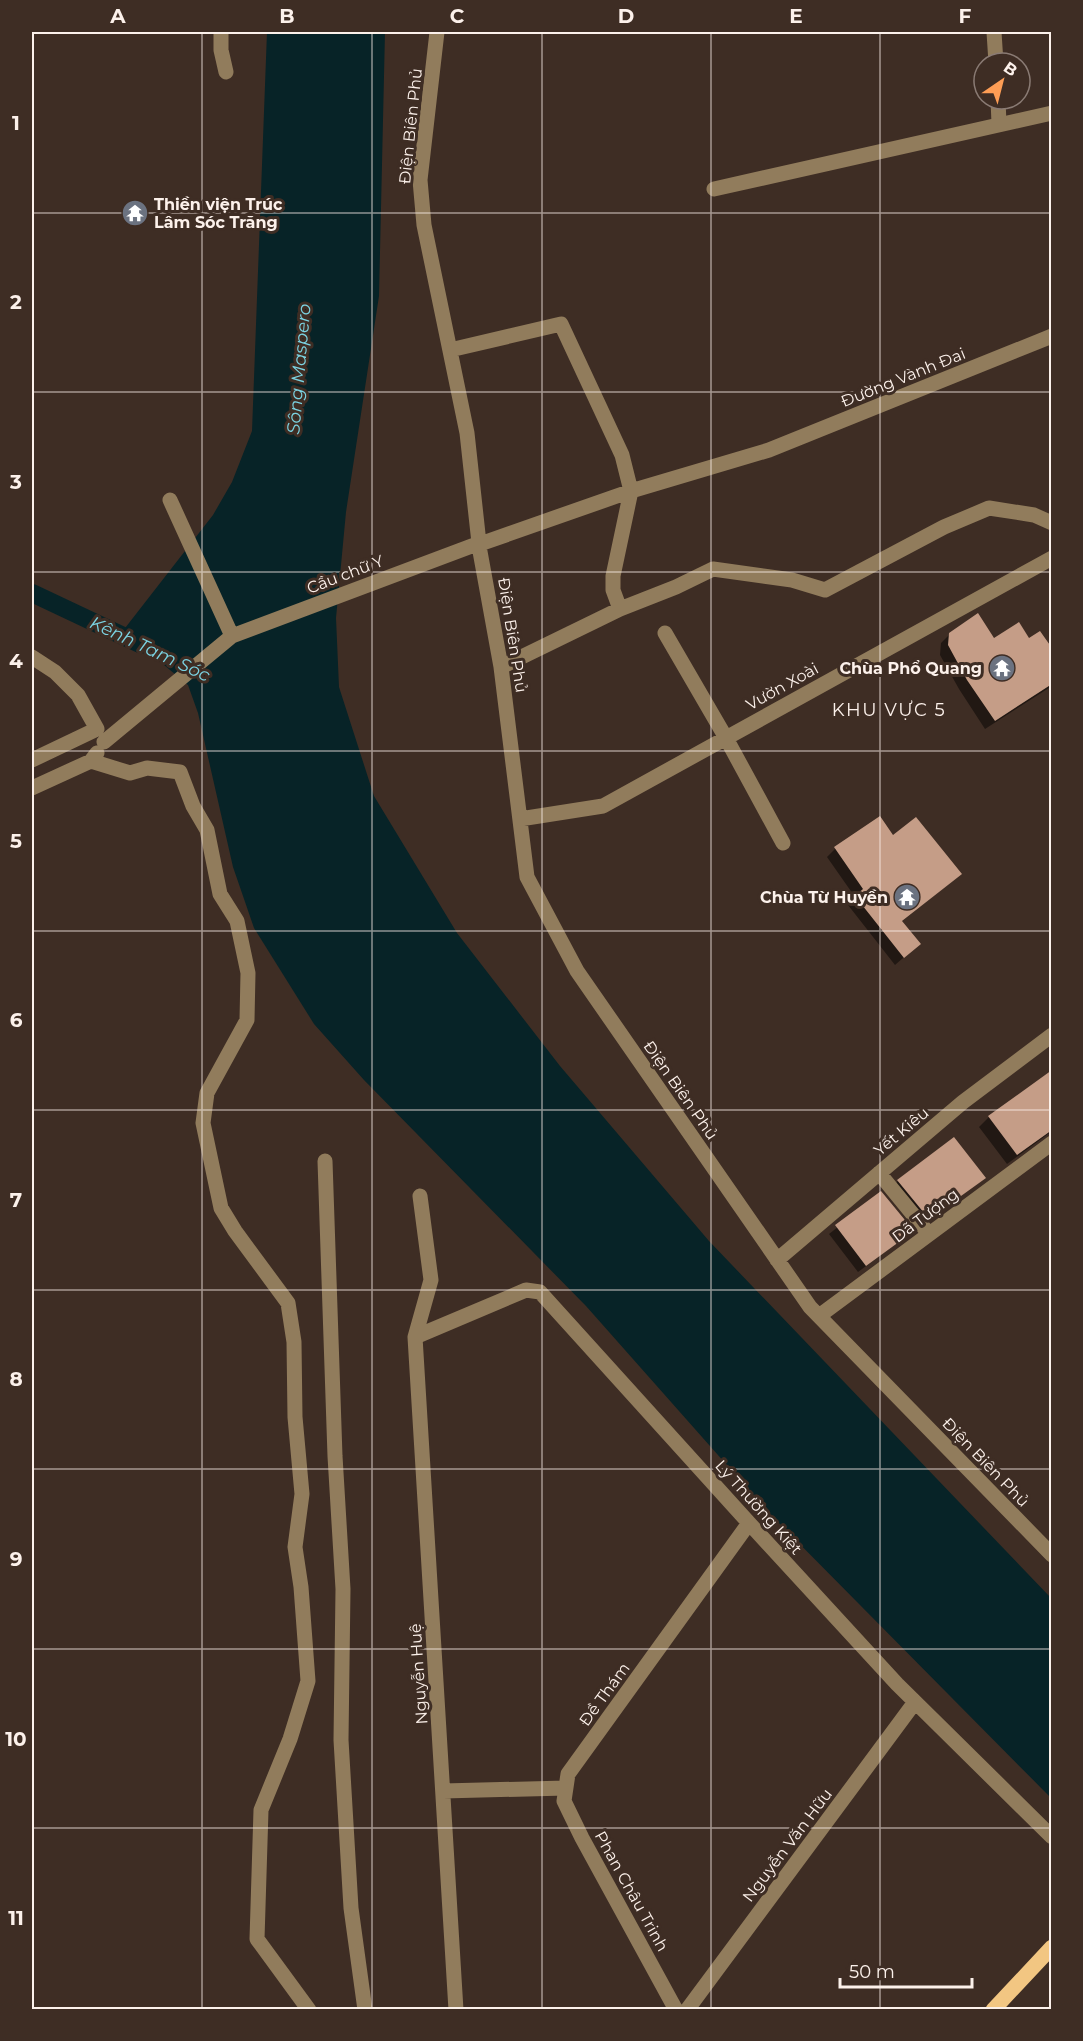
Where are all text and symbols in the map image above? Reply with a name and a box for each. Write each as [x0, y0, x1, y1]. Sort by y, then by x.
text: A [109, 4, 126, 28]
text: B [279, 4, 295, 28]
text: C [450, 4, 465, 28]
text: D [618, 4, 634, 28]
text: E [789, 4, 803, 28]
text: F [959, 4, 972, 28]
north arrow [972, 51, 1032, 111]
text: B [1000, 58, 1021, 80]
street label: Điện Biên Phủ [395, 67, 426, 185]
text: 1 [12, 111, 20, 135]
place label: Thiền viện Trúc Lâm Sóc Trăng [154, 195, 283, 232]
temple icon: Thiền viện Trúc Lâm Sóc Trăng [120, 198, 150, 228]
text: 2 [10, 290, 22, 314]
water label: Sông Maspero [282, 303, 316, 435]
street label: Đường Vành Đai [838, 344, 968, 411]
text: 3 [9, 470, 22, 494]
street label: Cầu chữ Y [304, 551, 387, 598]
street label: Điện Biên Phủ [494, 576, 531, 694]
water label: Kênh Tam Sóc [86, 612, 214, 686]
text: 4 [9, 649, 23, 673]
temple icon: Chùa Phổ Quang [987, 653, 1017, 683]
street label: Vườn Xoài [743, 659, 822, 714]
place label: Chùa Phổ Quang [839, 659, 982, 678]
district label: KHU VỰC 5 [832, 699, 946, 721]
text: 5 [10, 829, 22, 853]
temple icon: Chùa Từ Huyền [892, 882, 922, 912]
place label: Chùa Từ Huyền [760, 888, 888, 907]
text: 6 [10, 1008, 23, 1032]
street label: Điện Biên Phủ [639, 1037, 722, 1143]
street label: Yết Kiêu [870, 1103, 933, 1160]
street label: Dã Tượng [888, 1184, 962, 1247]
text: 7 [10, 1188, 22, 1212]
text: 8 [9, 1367, 23, 1391]
street label: Điện Biên Phủ [938, 1414, 1033, 1511]
street label: Lý Thường Kiệt [711, 1456, 806, 1559]
text: 9 [10, 1547, 22, 1571]
street label: Nguyễn Huệ [405, 1623, 432, 1725]
street label: Đề Thám [575, 1659, 634, 1730]
text: 10 [5, 1727, 27, 1751]
street label: Nguyễn Văn Hữu [739, 1785, 836, 1906]
street label: Phan Châu Trinh [591, 1828, 672, 1955]
text: 11 [8, 1906, 24, 1930]
scale bar [840, 1951, 972, 1989]
text: 50 m [849, 1961, 895, 1983]

